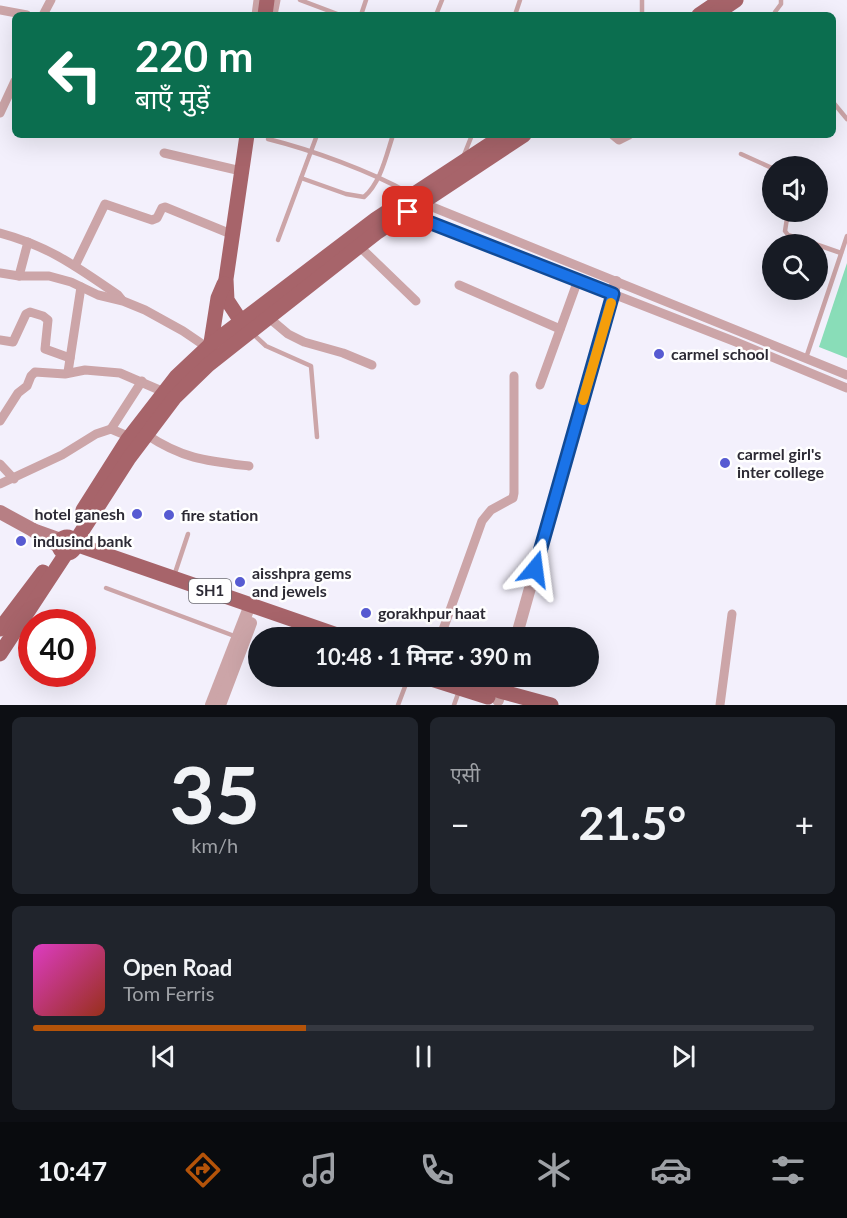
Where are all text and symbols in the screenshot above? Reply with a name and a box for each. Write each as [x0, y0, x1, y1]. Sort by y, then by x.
text: 220 m [135, 31, 253, 81]
icon: left [36, 36, 114, 114]
text: बाएँ मुड़ें [135, 82, 210, 115]
map controls [762, 156, 828, 300]
button: sound [762, 156, 828, 222]
pin [382, 186, 433, 237]
icon: arrive [391, 195, 424, 228]
button: search [762, 234, 828, 300]
place label: carmel school [671, 344, 769, 363]
marker: carmel school [652, 347, 666, 361]
place label: carmel girl's inter college [737, 444, 824, 481]
marker: carmel girl's inter college [718, 456, 732, 470]
place label: hotel ganesh [34, 504, 125, 523]
place label: fire station [181, 505, 258, 524]
marker: hotel ganesh [130, 507, 144, 521]
marker: fire station [162, 508, 176, 522]
place label: indusind bank [33, 531, 133, 550]
marker: indusind bank [14, 534, 28, 548]
position arrow [503, 537, 567, 601]
place label: aisshpra gems and jewels [252, 563, 352, 600]
marker: aisshpra gems and jewels [233, 575, 247, 589]
road number: SH1 [189, 579, 231, 603]
place label: gorakhpur haat [378, 603, 486, 622]
marker: gorakhpur haat [359, 606, 373, 620]
speed limit sign: 40 [18, 609, 96, 687]
text: 10:48 · 1 मिनट · 390 m [315, 643, 532, 670]
text: 35 [170, 747, 260, 841]
text: एसी [451, 762, 480, 786]
text: 21.5° [578, 796, 686, 850]
text: − [451, 804, 470, 844]
text: + [795, 804, 814, 844]
text: km/h [191, 833, 238, 857]
text: Open Road [123, 954, 232, 981]
text: Tom Ferris [123, 981, 214, 1005]
icon: previous [147, 1040, 180, 1073]
icon: pause [407, 1040, 440, 1073]
icon: next [667, 1040, 700, 1073]
icon: directions [182, 1149, 224, 1191]
icon: music [299, 1149, 341, 1191]
icon: phone [416, 1149, 458, 1191]
icon: climate [533, 1149, 575, 1191]
icon: car [650, 1149, 692, 1191]
icon: filters [767, 1149, 809, 1191]
text: 10:47 [38, 1154, 107, 1187]

